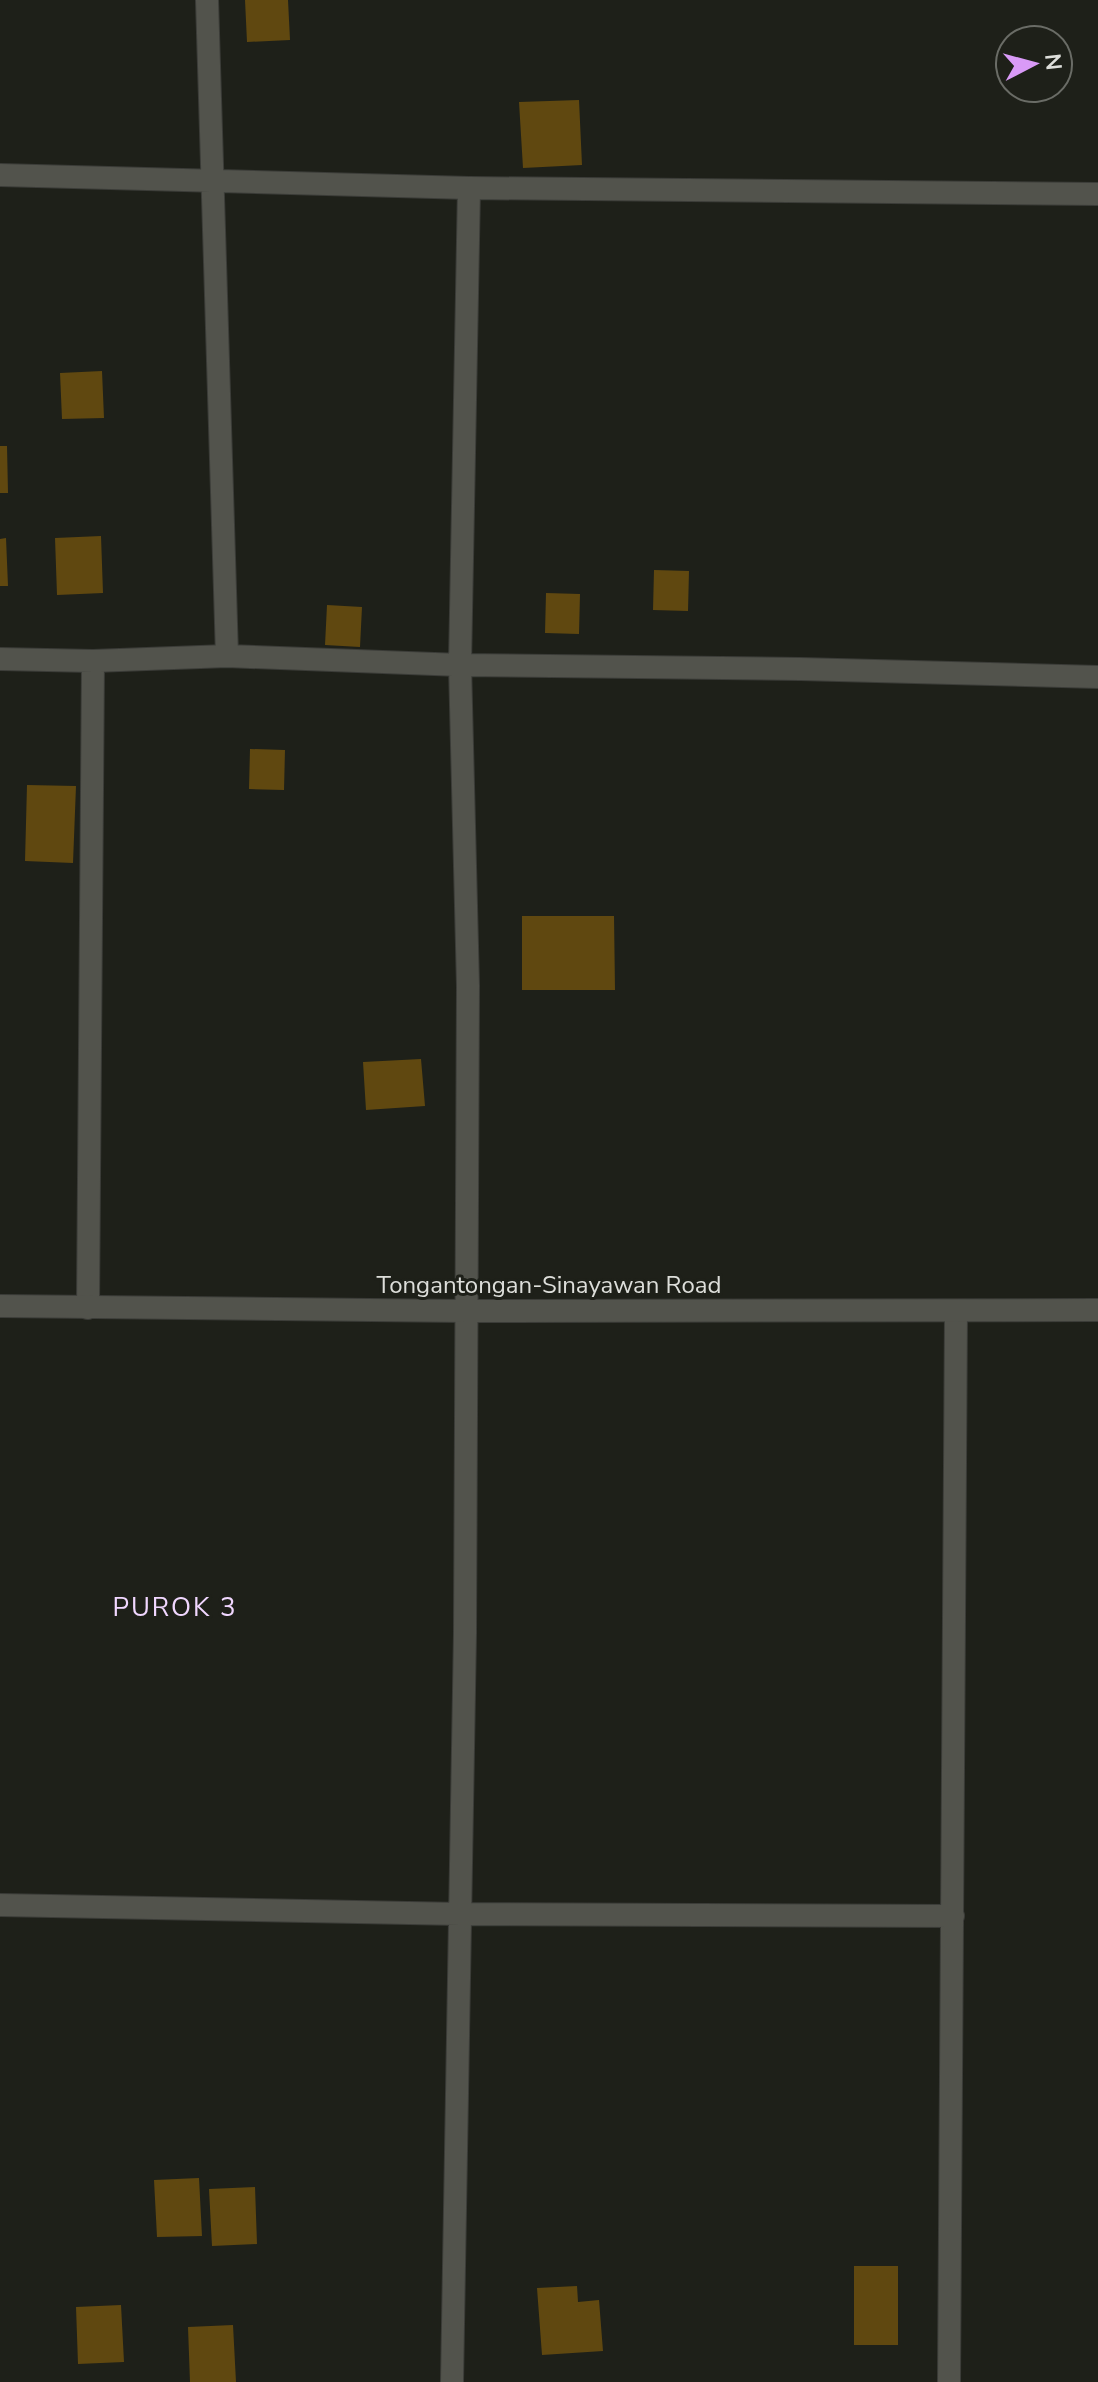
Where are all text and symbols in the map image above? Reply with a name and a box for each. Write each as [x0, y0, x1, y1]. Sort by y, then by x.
north arrow [994, 24, 1074, 104]
text: N [1037, 52, 1069, 72]
street label: Tongantongan-Sinayawan Road [377, 1269, 721, 1301]
district label: PUROK 3 [112, 1590, 238, 1625]

